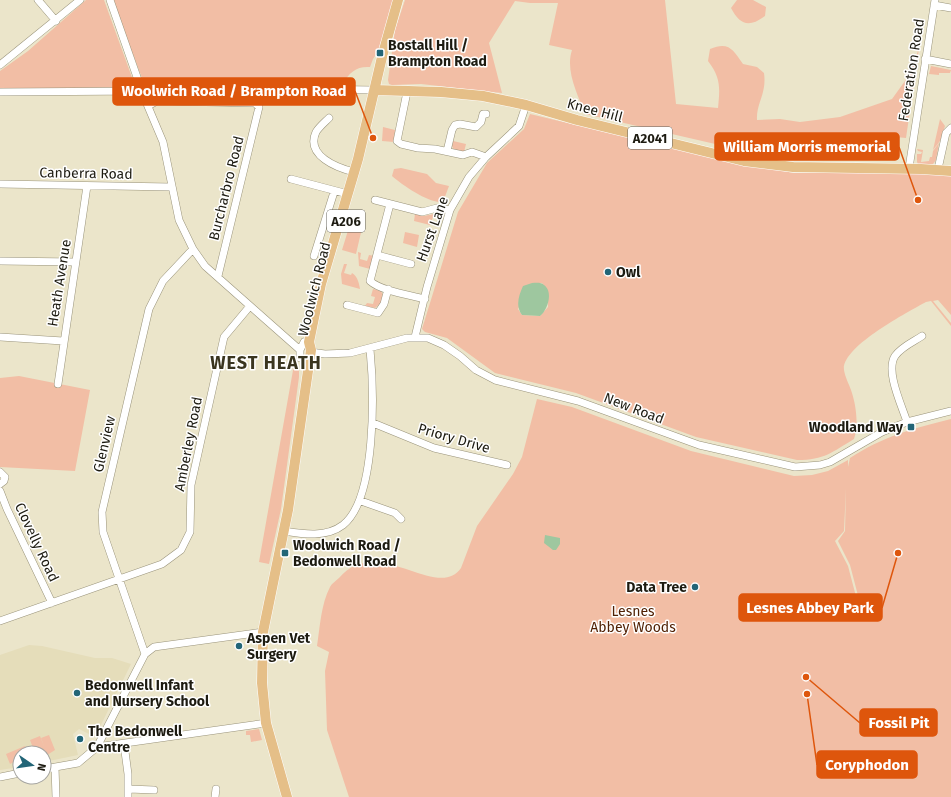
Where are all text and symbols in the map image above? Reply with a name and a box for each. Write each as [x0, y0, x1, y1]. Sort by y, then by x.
street label: Federation Road [895, 17, 928, 123]
place label: Bostall Hill / Brampton Road [388, 37, 487, 70]
marker: Bostall Hill / Brampton Road [375, 48, 385, 58]
callout: Woolwich Road / Brampton Road [113, 78, 355, 105]
text: Woolwich Road / Brampton Road [121, 82, 347, 100]
street label: Knee Hill [565, 95, 625, 126]
road number: A2041 [628, 127, 672, 149]
callout: William Morris memorial [715, 133, 899, 160]
street label: Burcharbro Road [205, 134, 248, 242]
text: William Morris memorial [723, 138, 891, 156]
street label: Canberra Road [39, 164, 133, 183]
street label: Hurst Lane [413, 194, 452, 264]
road number: A206 [327, 210, 365, 232]
street label: Heath Avenue [44, 238, 75, 328]
street label: Woolwich Road [295, 240, 334, 338]
place label: Owl [616, 264, 641, 281]
marker: Owl [603, 267, 613, 277]
district label: WEST HEATH [210, 352, 322, 374]
street label: New Road [601, 389, 666, 428]
street label: Amberley Road [171, 395, 206, 493]
street label: Glenview [90, 414, 119, 474]
place label: Woodland Way [809, 419, 904, 436]
street label: Priory Drive [416, 420, 492, 457]
marker: Woodland Way [906, 422, 916, 432]
street label: Clovelly Road [11, 500, 62, 584]
place label: Woolwich Road / Bedonwell Road [293, 537, 401, 570]
marker: Woolwich Road / Bedonwell Road [280, 548, 290, 558]
place label: Data Tree [626, 579, 687, 596]
marker: Data Tree [690, 582, 700, 592]
callout: Lesnes Abbey Park [739, 594, 882, 621]
text: Lesnes Abbey Park [746, 599, 874, 617]
park label: Lesnes Abbey Woods [590, 603, 676, 636]
place label: Aspen Vet Surgery [246, 630, 311, 663]
marker: Aspen Vet Surgery [234, 641, 244, 651]
place label: Bedonwell Infant and Nursery School [85, 677, 210, 710]
marker: Bedonwell Infant and Nursery School [72, 688, 82, 698]
callout: Fossil Pit [860, 709, 937, 736]
text: Fossil Pit [868, 714, 930, 732]
place label: The Bedonwell Centre [88, 723, 183, 756]
marker: The Bedonwell Centre [75, 734, 85, 744]
north arrow [12, 745, 52, 785]
callout: Coryphodon [817, 751, 917, 778]
text: Coryphodon [825, 756, 909, 774]
text: N [34, 762, 48, 772]

